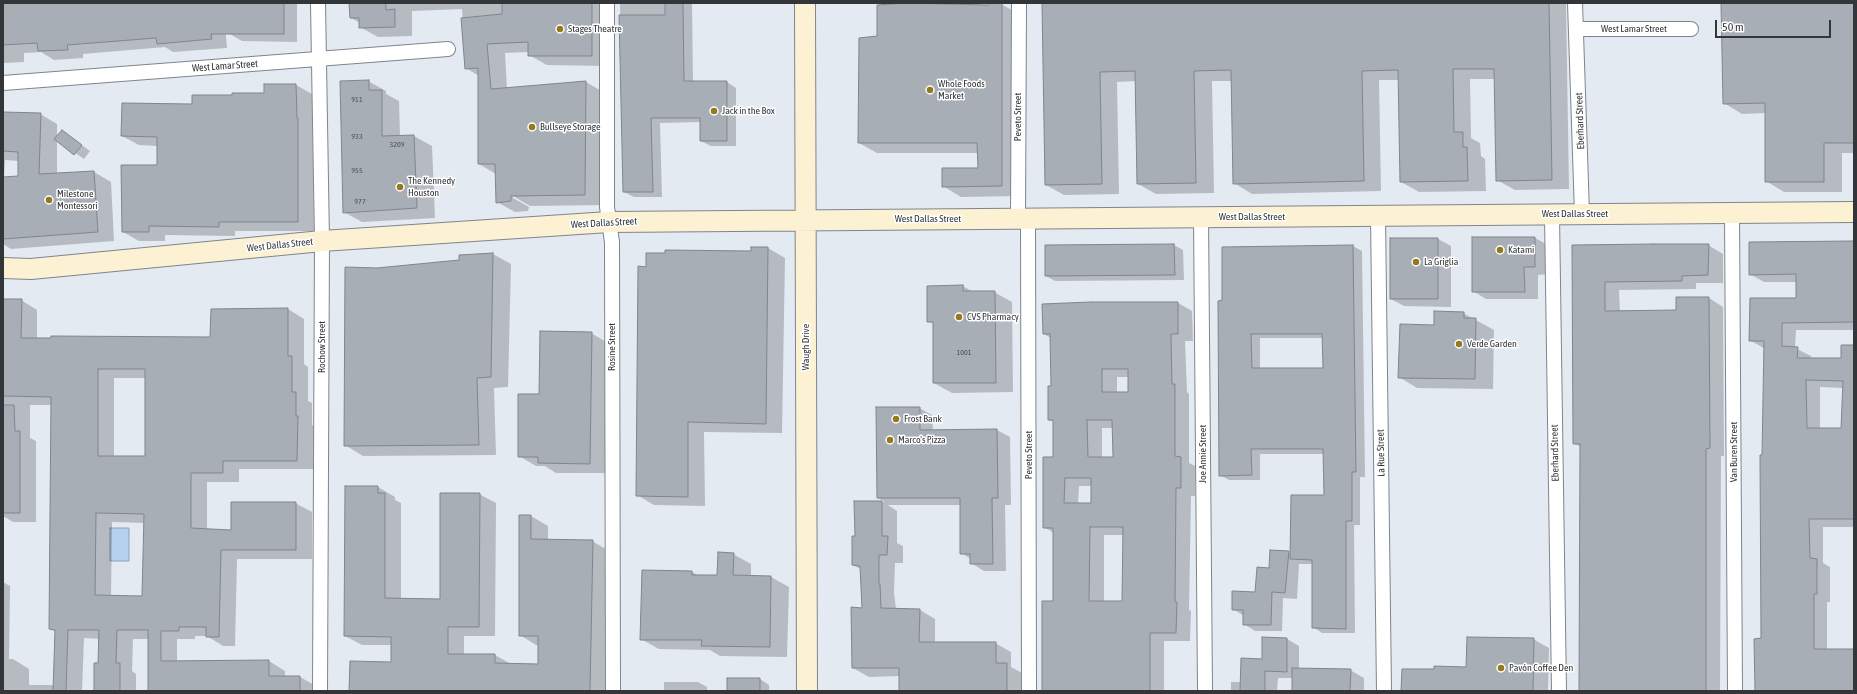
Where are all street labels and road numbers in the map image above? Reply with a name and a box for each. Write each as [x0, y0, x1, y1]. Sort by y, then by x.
street label: West Lamar Street [1601, 23, 1667, 35]
street label: West Lamar Street [192, 58, 258, 74]
street label: Eberhard Street [1573, 92, 1587, 150]
street label: Peveto Street [1012, 93, 1024, 141]
street label: West Dallas Street [1542, 208, 1608, 220]
street label: West Dallas Street [1219, 211, 1285, 223]
street label: West Dallas Street [895, 213, 961, 225]
street label: West Dallas Street [571, 215, 637, 231]
street label: West Dallas Street [246, 236, 314, 254]
street label: Rochow Street [316, 321, 328, 373]
street label: Rosine Street [606, 323, 618, 371]
street label: Waugh Drive [800, 324, 812, 370]
street label: Van Buren Street [1728, 422, 1740, 482]
street label: Eberhard Street [1549, 424, 1561, 482]
street label: Joe Annie Street [1197, 425, 1209, 483]
street label: La Rue Street [1375, 429, 1387, 477]
street label: Peveto Street [1023, 431, 1035, 479]

